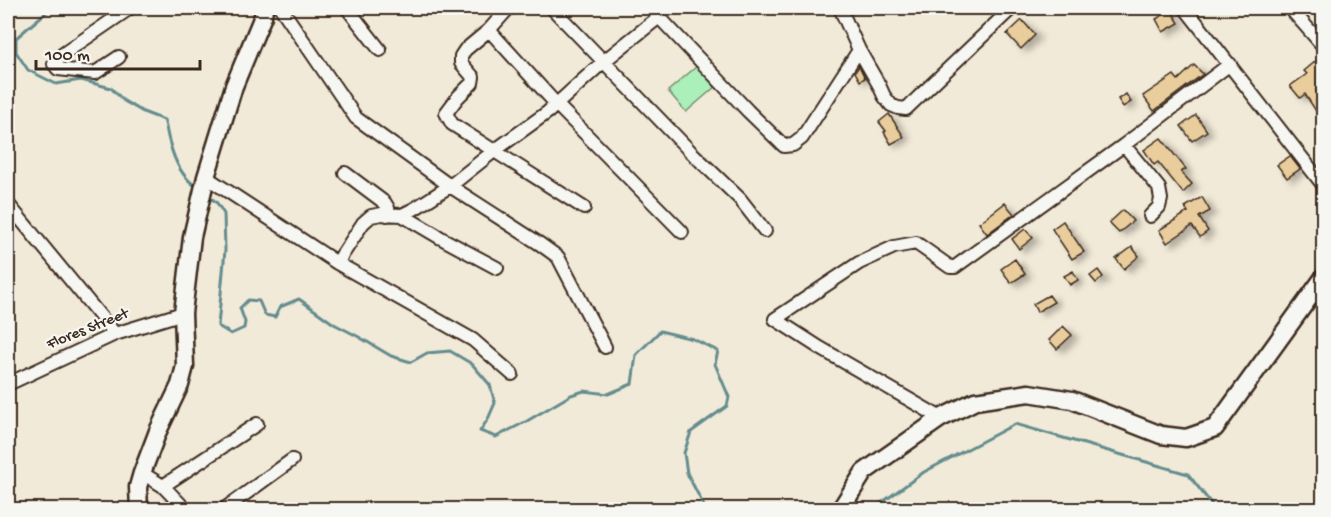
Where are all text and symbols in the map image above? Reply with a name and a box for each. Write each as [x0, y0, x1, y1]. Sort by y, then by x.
scale bar [36, 33, 200, 71]
text: 100 m [44, 46, 90, 67]
street label: Flores Street [44, 304, 133, 355]

